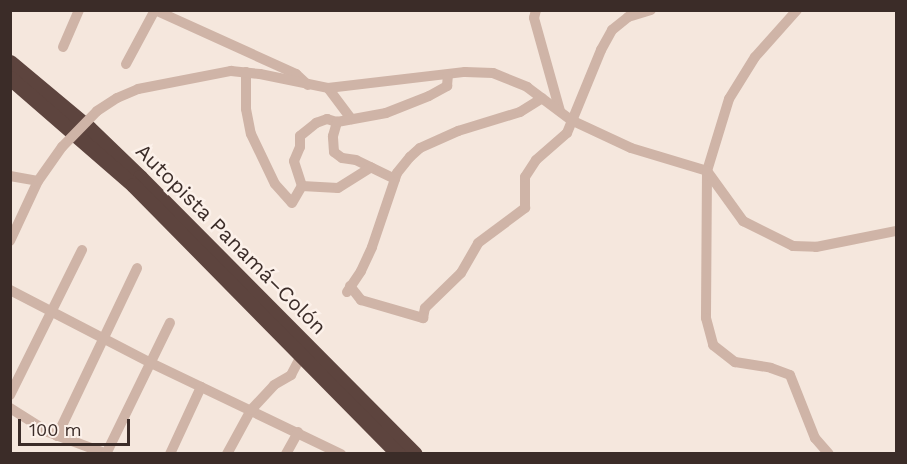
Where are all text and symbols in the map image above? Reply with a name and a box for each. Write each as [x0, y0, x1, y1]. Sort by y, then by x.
street label: Autopista Panamá–Colón [130, 138, 332, 340]
scale bar [21, 407, 134, 445]
text: 100 m [29, 419, 82, 440]

